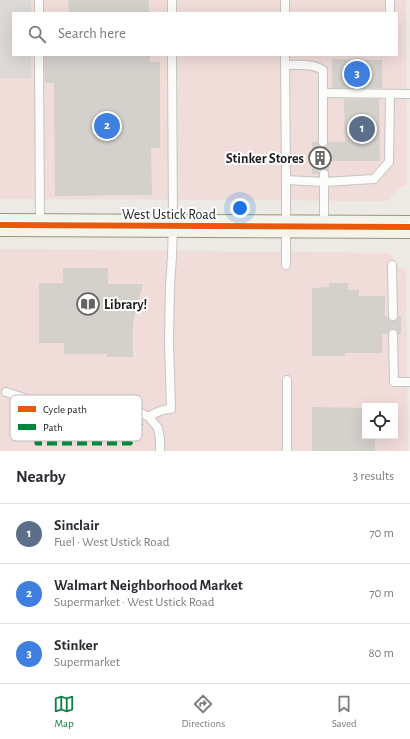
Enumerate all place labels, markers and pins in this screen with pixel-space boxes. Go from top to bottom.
pin: 3 [344,59,370,89]
pin: 2 [94,111,120,141]
pin: 1 [349,114,375,144]
building icon: Stinker Stores [307,145,333,171]
place label: Stinker Stores [226,152,304,166]
library icon: Library! [75,291,101,317]
place label: Library! [104,298,147,312]

